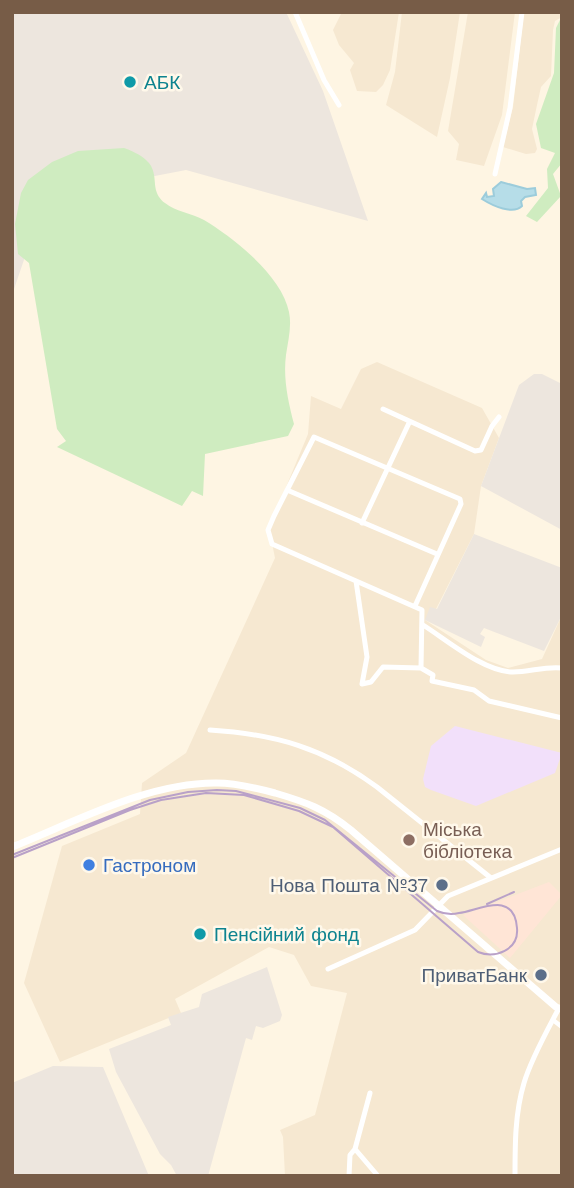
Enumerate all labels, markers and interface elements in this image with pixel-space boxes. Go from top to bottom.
place label: АБК [144,71,180,94]
marker: АБК [122,74,138,90]
place label: Міська бібліотека [423,818,512,863]
marker: Міська бібліотека [401,832,417,848]
place label: Гастроном [103,854,196,877]
marker: Гастроном [81,857,97,873]
place label: Нова Пошта №37 [270,874,428,897]
marker: Нова Пошта №37 [434,877,450,893]
place label: Пенсійний фонд [214,923,359,946]
marker: Пенсійний фонд [192,926,208,942]
place label: ПриватБанк [422,964,528,987]
marker: ПриватБанк [533,967,549,983]

